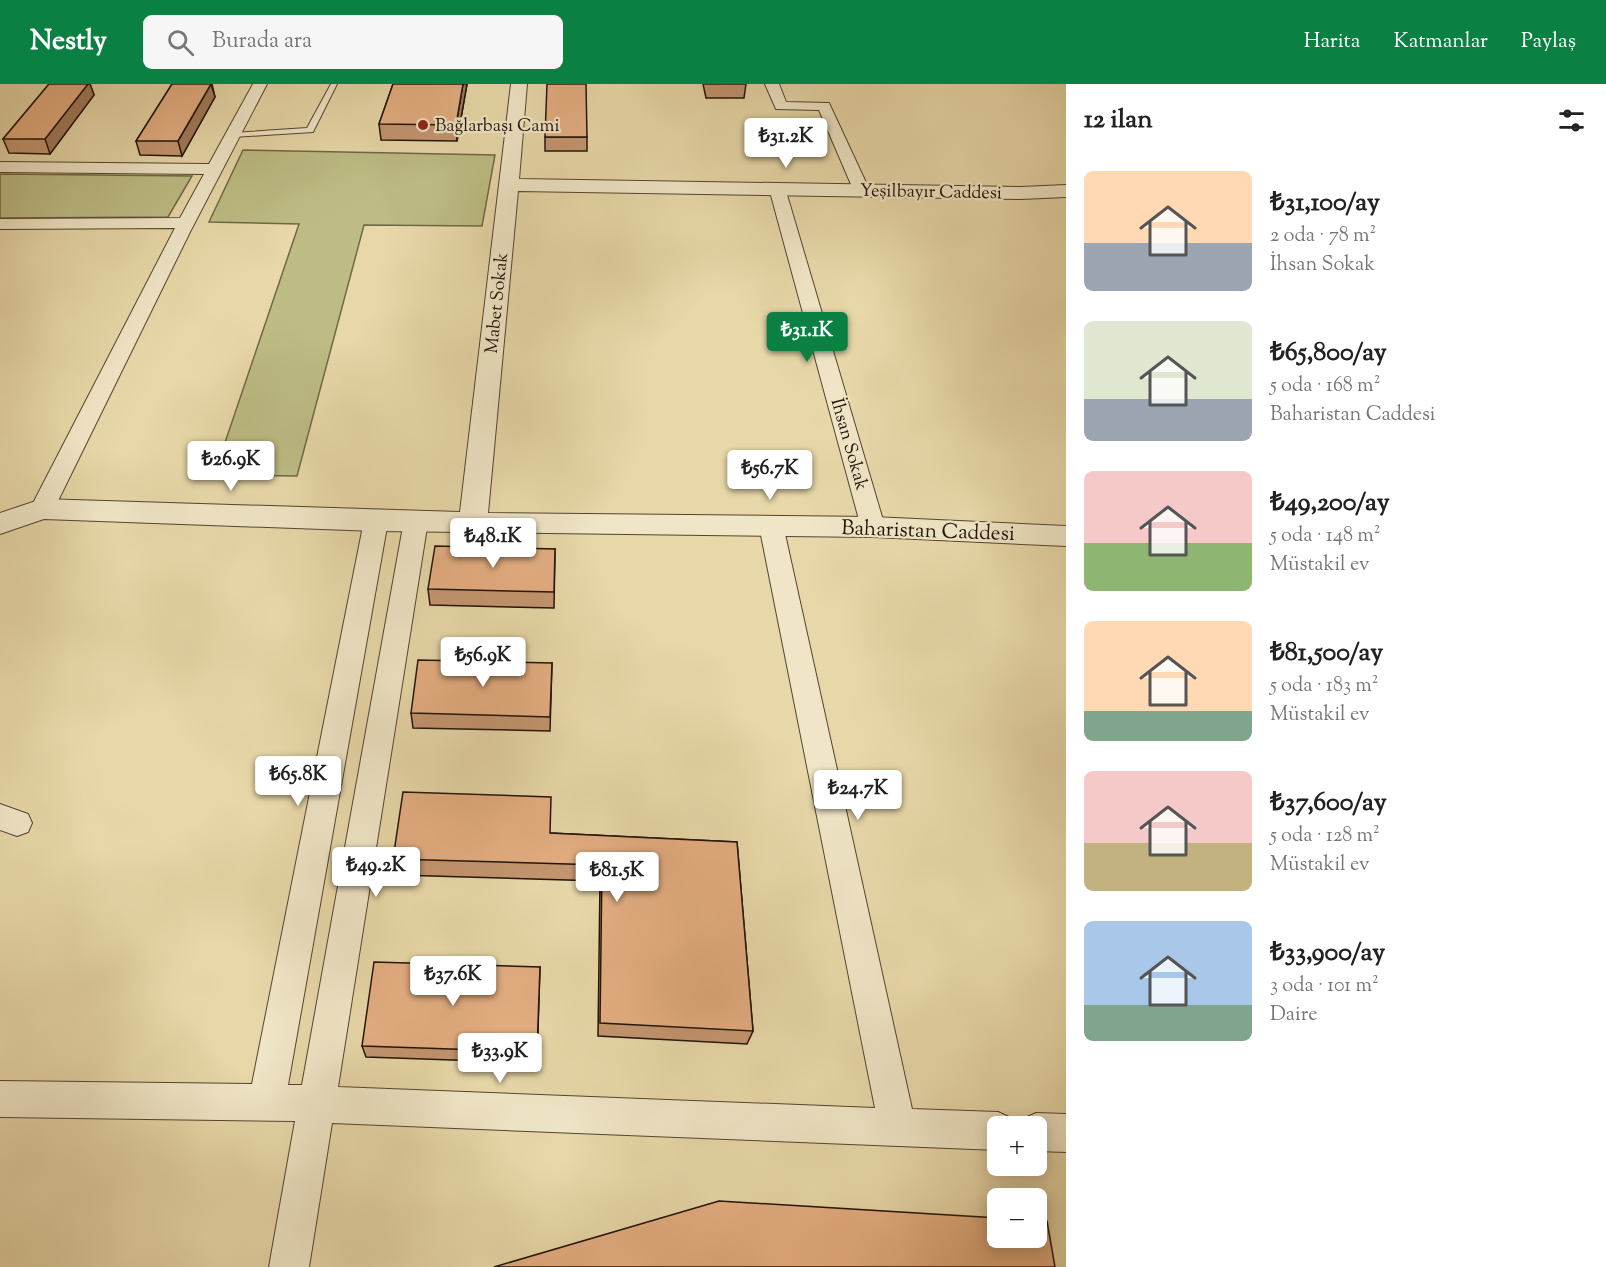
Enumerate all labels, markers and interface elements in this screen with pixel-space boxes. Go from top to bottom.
search box [143,15,563,69]
text: Nestly [30,22,107,62]
icon: search [164,26,197,59]
text: Burada ara [212,26,312,58]
text: Harita [1304,27,1360,57]
text: Katmanlar [1393,27,1488,57]
text: Paylaş [1521,27,1576,57]
text: 12 ilan [1084,102,1153,139]
icon: filters [1555,104,1588,137]
place label: Bağlarbaşı Cami [435,114,560,140]
marker: Bağlarbaşı Cami [416,118,430,132]
pin: ₺31.2K [737,118,835,169]
text: ₺31.2K [758,123,814,152]
street label: Yeşilbayır Caddesi [860,179,1002,207]
text: ₺31,100/ay [1270,185,1380,222]
icon: home [1132,195,1204,267]
text: 2 oda · 78 m² [1270,222,1376,251]
street label: Mabet Sokak [480,251,516,355]
text: İhsan Sokak [1270,251,1375,280]
pin: ₺31.1K [758,312,856,363]
text: ₺31.1K [781,317,833,346]
text: ₺65,800/ay [1270,335,1387,372]
icon: home [1132,345,1204,417]
text: 5 oda · 168 m² [1270,372,1380,401]
street label: İhsan Sokak [823,395,874,494]
text: Baharistan Caddesi [1270,401,1436,430]
pin: ₺26.9K [182,441,280,492]
text: ₺26.9K [201,446,261,475]
pin: ₺56.7K [721,450,819,501]
text: ₺56.7K [741,455,799,484]
text: ₺49,200/ay [1270,485,1390,522]
icon: home [1132,495,1204,567]
street label: Baharistan Caddesi [841,514,1015,550]
pin: ₺48.1K [444,518,542,569]
text: 5 oda · 148 m² [1270,522,1381,551]
text: ₺48.1K [464,523,522,552]
text: Müstakil ev [1270,551,1369,580]
text: ₺81,500/ay [1270,635,1383,672]
pin: ₺56.9K [434,637,532,688]
text: ₺56.9K [455,642,511,671]
icon: home [1132,645,1204,717]
text: 5 oda · 183 m² [1270,672,1379,701]
text: Müstakil ev [1270,701,1369,730]
pin: ₺65.8K [249,756,347,807]
text: ₺65.8K [269,761,327,790]
pin: ₺24.7K [809,770,907,821]
text: ₺24.7K [828,775,888,804]
text: ₺37,600/ay [1270,785,1387,822]
icon: home [1132,795,1204,867]
text: 5 oda · 128 m² [1270,822,1380,851]
pin: ₺49.2K [327,847,425,898]
text: Müstakil ev [1270,851,1369,880]
text: ₺49.2K [346,852,406,881]
pin: ₺81.5K [568,852,666,903]
text: ₺81.5K [590,857,644,886]
text: ₺33,900/ay [1270,935,1385,972]
icon: home [1132,945,1204,1017]
pin: ₺37.6K [404,956,502,1007]
text: ₺37.6K [424,961,482,990]
text: 3 oda · 101 m² [1270,972,1379,1001]
text: Daire [1270,1001,1317,1030]
pin: ₺33.9K [451,1033,549,1084]
text: ₺33.9K [472,1038,528,1067]
map controls [987,1116,1047,1248]
button: + [987,1116,1047,1176]
button: − [987,1188,1047,1248]

